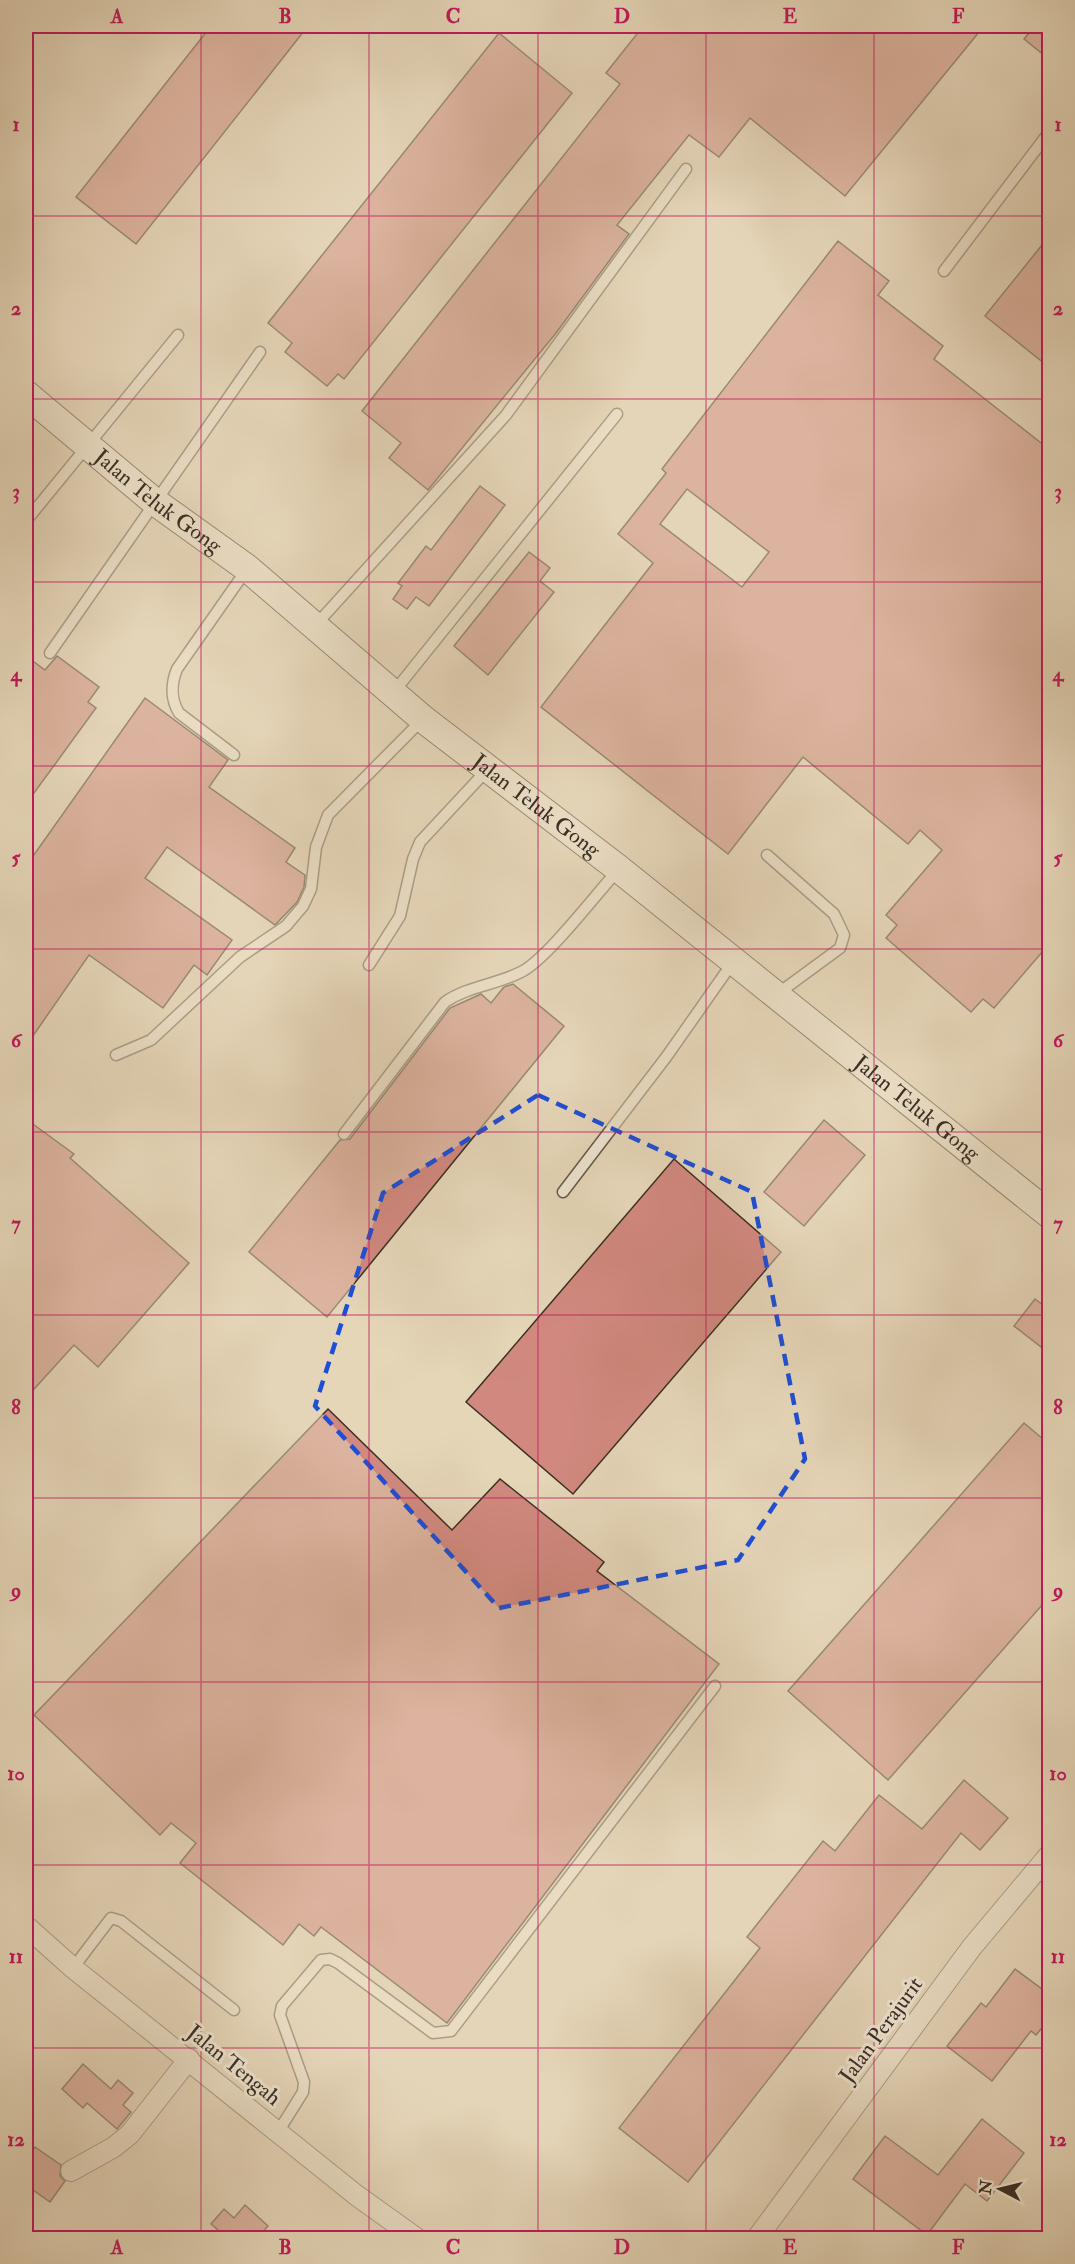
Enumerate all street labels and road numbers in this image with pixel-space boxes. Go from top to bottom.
street label: Jalan Teluk Gong [87,442,228,560]
street label: Jalan Teluk Gong [466,747,607,864]
street label: Jalan Teluk Gong [847,1048,987,1168]
street label: Jalan Perajurit [833,1971,929,2089]
street label: Jalan Tengah [180,2018,287,2112]

